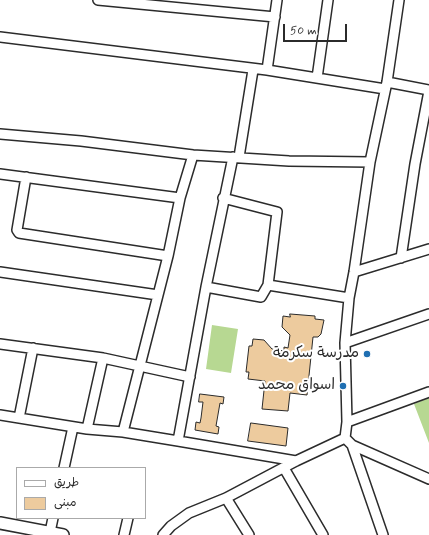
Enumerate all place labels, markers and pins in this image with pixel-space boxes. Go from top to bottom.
place label: مدرسة سكرمة [273,345,359,363]
marker: مدرسة سكرمة [362,349,372,359]
place label: اسواق محمد [258,377,335,395]
marker: اسواق محمد [338,381,348,391]

